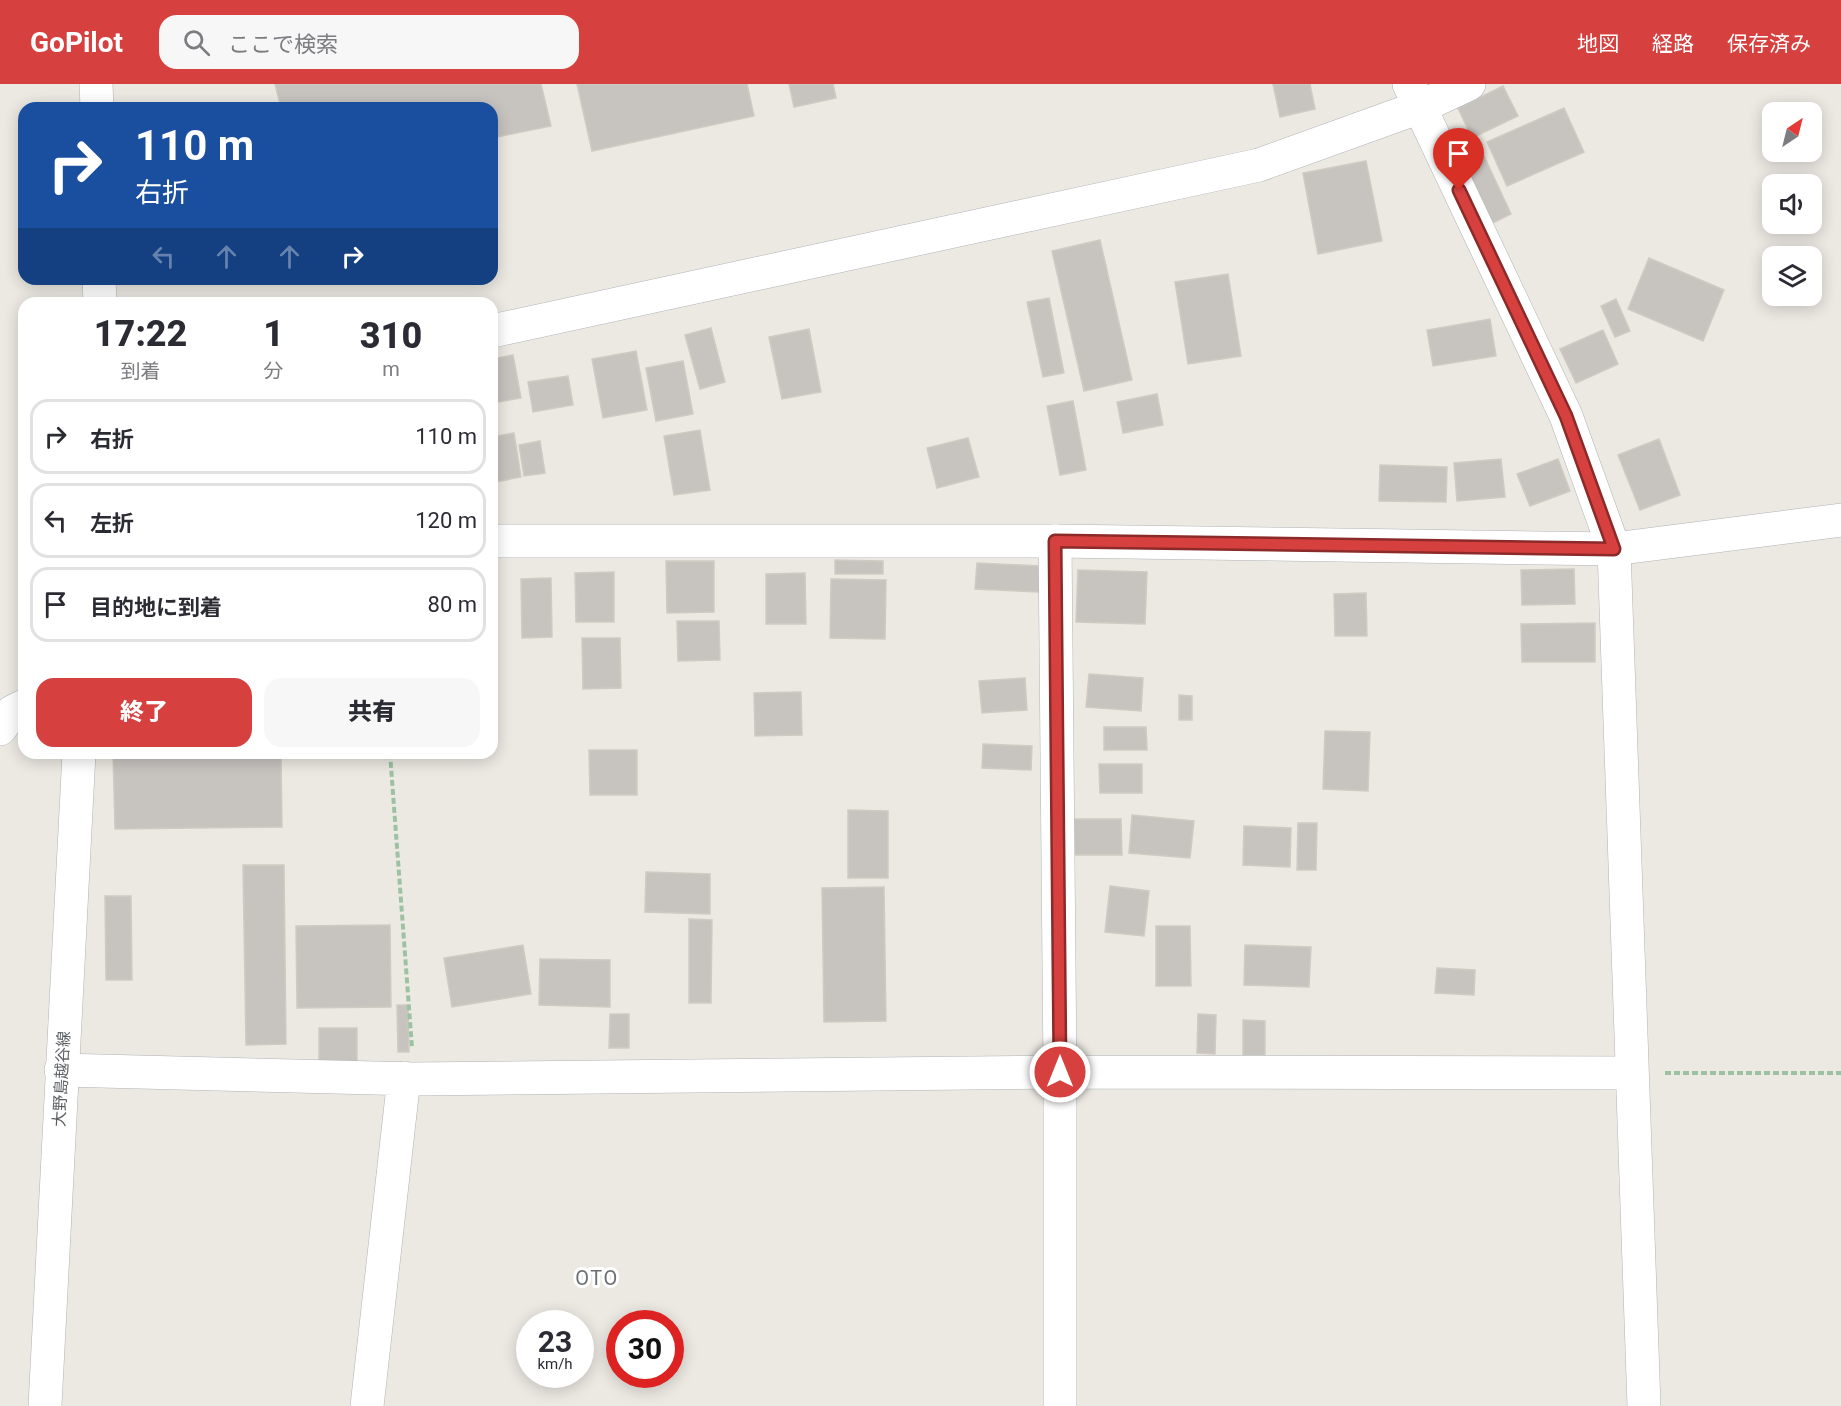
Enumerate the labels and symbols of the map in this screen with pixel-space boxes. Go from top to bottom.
north arrow [1762,102,1822,162]
pin [1433,128,1484,190]
street label: 大野島越谷線 [49,1031,73,1127]
position arrow [1028,1040,1092,1104]
district label: OTO [575,1266,619,1290]
speed limit sign: 30 [606,1310,684,1388]

